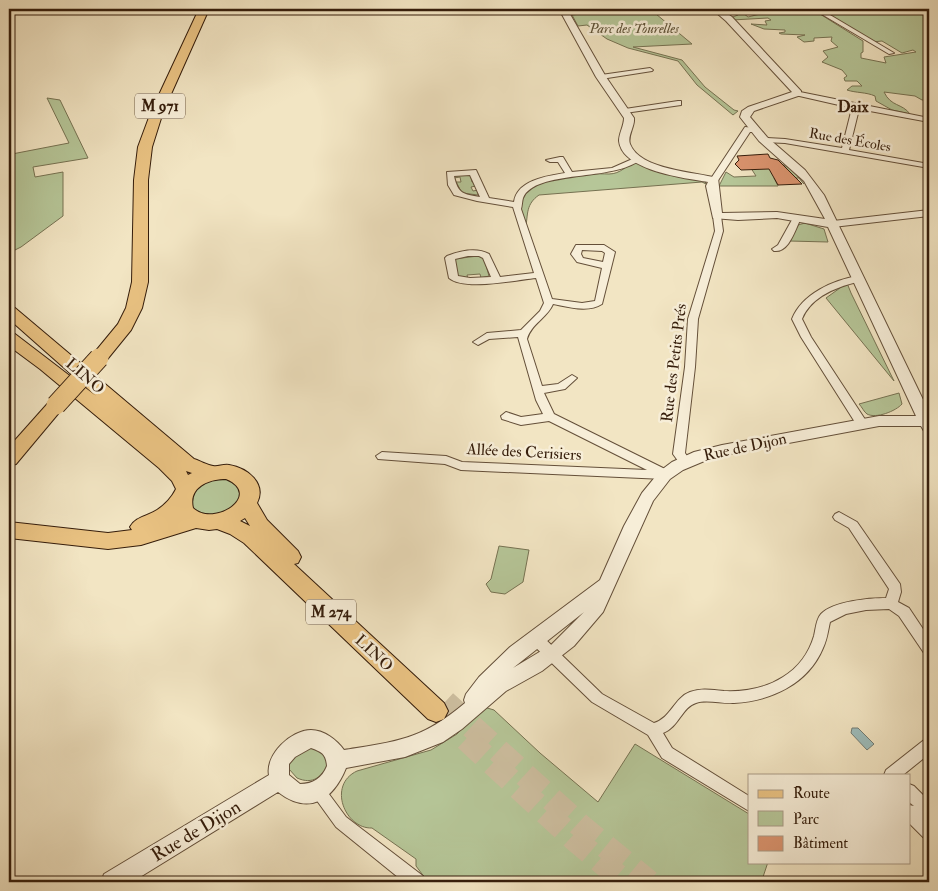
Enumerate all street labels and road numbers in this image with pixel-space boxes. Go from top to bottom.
road number: M 971 [135,94,185,118]
street label: Rue des Écoles [808,124,893,156]
street label: Rue des Petits Prés [657,303,691,423]
street label: LINO [61,354,109,398]
street label: Rue de Dijon [702,428,788,466]
street label: Allée des Cerisiers [465,439,582,465]
road number: M 274 [306,600,356,624]
street label: LINO [351,630,397,676]
street label: Rue de Dijon [147,795,245,867]

